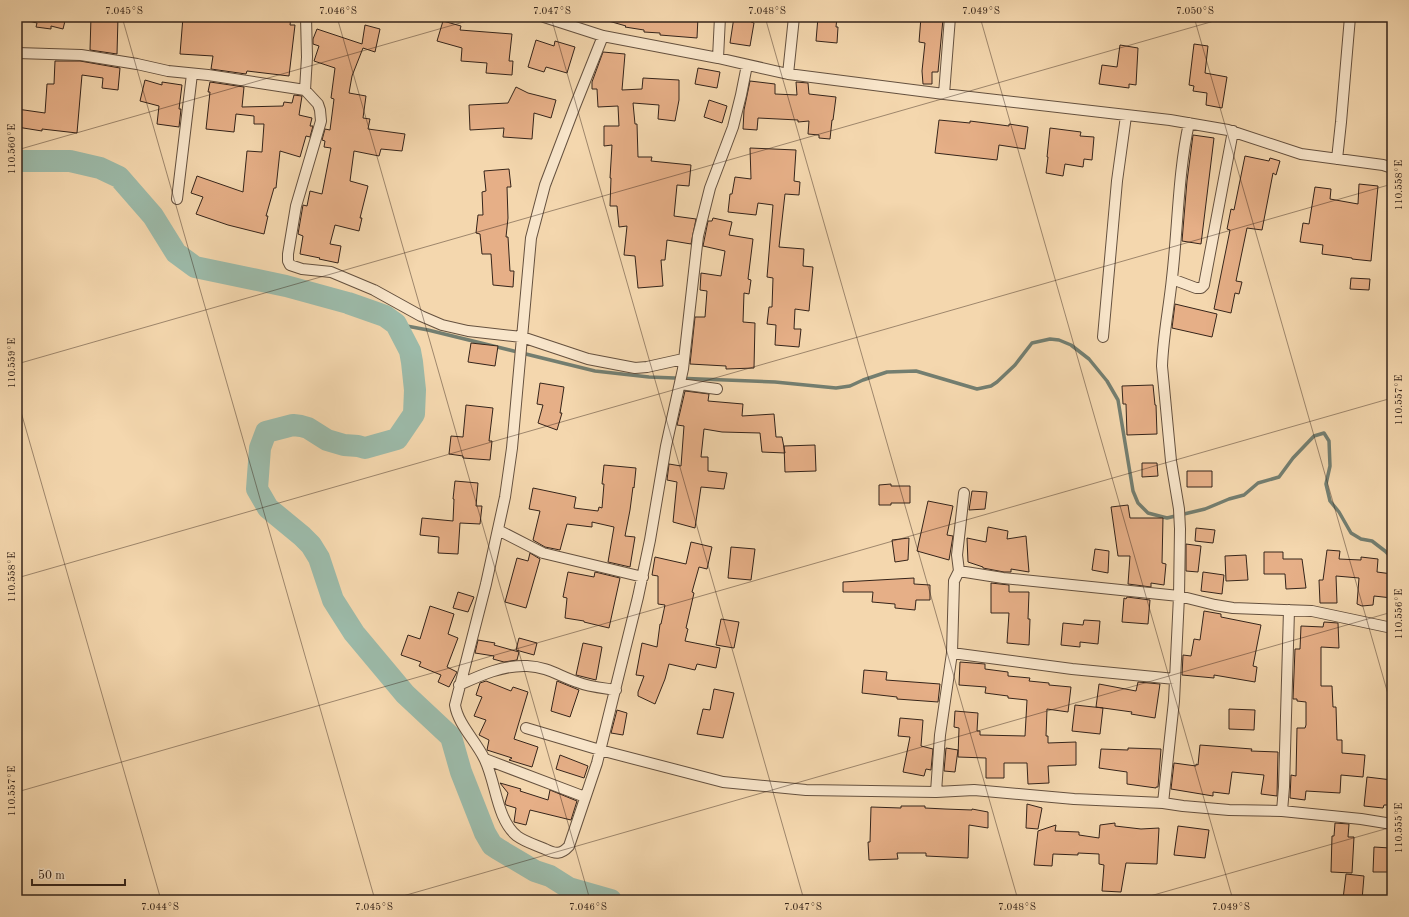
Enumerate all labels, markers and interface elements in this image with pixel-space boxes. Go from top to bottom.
text: 7.045°S [105,6,143,16]
text: 7.046°S [319,6,357,16]
text: 7.047°S [533,6,571,16]
text: 7.048°S [748,6,786,16]
text: 7.049°S [962,6,1000,16]
text: 7.050°S [1176,6,1214,16]
text: 110.560°E [7,124,17,174]
text: 110.558°E [1394,160,1404,210]
text: 110.559°E [7,338,17,388]
text: 110.557°E [1394,375,1404,425]
text: 110.558°E [7,552,17,602]
text: 110.556°E [1394,589,1404,639]
text: 110.557°E [7,766,17,816]
text: 110.555°E [1394,803,1404,853]
scale bar [32,861,125,887]
text: 50 m [38,869,65,882]
text: 7.044°S [141,902,179,912]
text: 7.045°S [355,902,393,912]
text: 7.046°S [569,902,607,912]
text: 7.047°S [784,902,822,912]
text: 7.048°S [998,902,1036,912]
text: 7.049°S [1212,902,1250,912]

